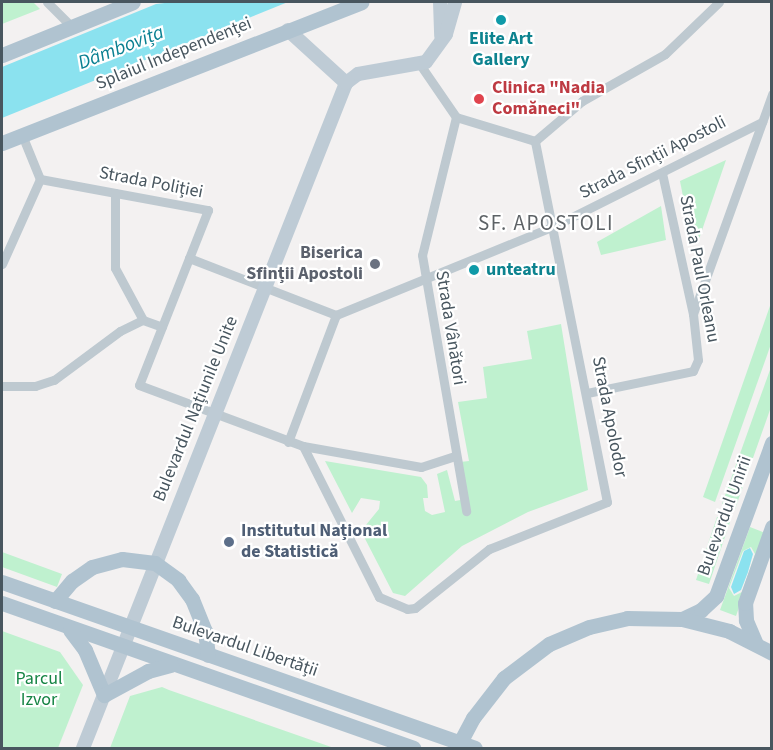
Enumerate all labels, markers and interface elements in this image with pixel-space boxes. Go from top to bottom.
street label: Splaiul Independenței [93,13,255,95]
marker: Elite Art Gallery [494,13,508,27]
water label: Dâmbovița [75,21,167,75]
place label: Elite Art Gallery [469,29,533,72]
place label: Clinica "Nadia Comăneci" [492,78,605,121]
marker: Clinica "Nadia Comăneci" [470,90,488,108]
street label: Strada Sfinții Apostoli [576,112,730,204]
street label: Strada Poliției [97,162,205,204]
street label: Strada Paul Orleanu [674,194,724,344]
district label: SF. APOSTOLI [478,210,614,236]
place label: Biserica Sfinții Apostoli [246,243,363,286]
marker: Biserica Sfinții Apostoli [368,257,382,271]
place label: unteatru [486,259,556,281]
marker: unteatru [467,263,481,277]
street label: Strada Vânători [430,269,470,387]
street label: Bulevardul Națiunile Unite [149,313,243,505]
street label: Strada Apolodor [587,355,631,479]
street label: Bulevardul Unirii [693,453,757,579]
place label: Institutul Național de Statistică [241,521,387,564]
marker: Institutul Național de Statistică [222,535,236,549]
street label: Bulevardul Libertății [169,612,321,682]
park label: Parcul Izvor [15,669,63,712]

